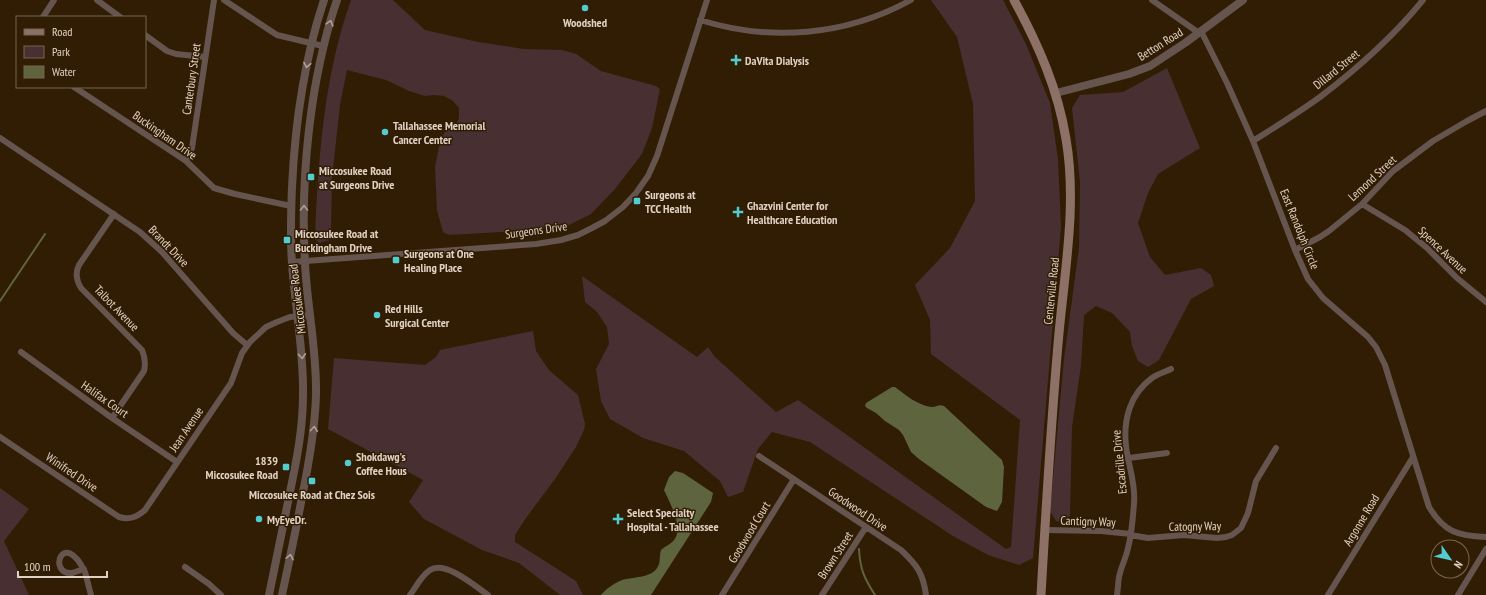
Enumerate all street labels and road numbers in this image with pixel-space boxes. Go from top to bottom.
street label: Betton Road [1135,24,1185,64]
street label: Canterbury Street [179,42,204,116]
street label: Dillard Street [1310,45,1363,92]
street label: Buckingham Drive [130,107,200,163]
street label: Lemond Street [1345,151,1400,204]
street label: East Randolph Circle [1277,187,1323,271]
street label: Surgeons Drive [504,218,568,242]
street label: Brandt Drive [146,222,192,270]
street label: Spence Avenue [1415,223,1471,277]
street label: Centerville Road [1040,257,1062,325]
street label: Miccosukee Road [285,263,309,335]
street label: Talbot Avenue [91,282,143,334]
street label: Halifax Court [79,377,132,421]
street label: Jean Avenue [165,404,206,455]
street label: Escadrille Drive [1108,429,1130,495]
street label: Winifred Drive [43,449,101,495]
street label: Goodwood Drive [825,484,891,534]
street label: Argonne Road [1340,491,1382,549]
street label: Goodwood Court [725,498,774,565]
street label: Cantigny Way [1060,513,1116,529]
street label: Catogny Way [1169,518,1222,534]
street label: Brown Street [814,528,856,582]

